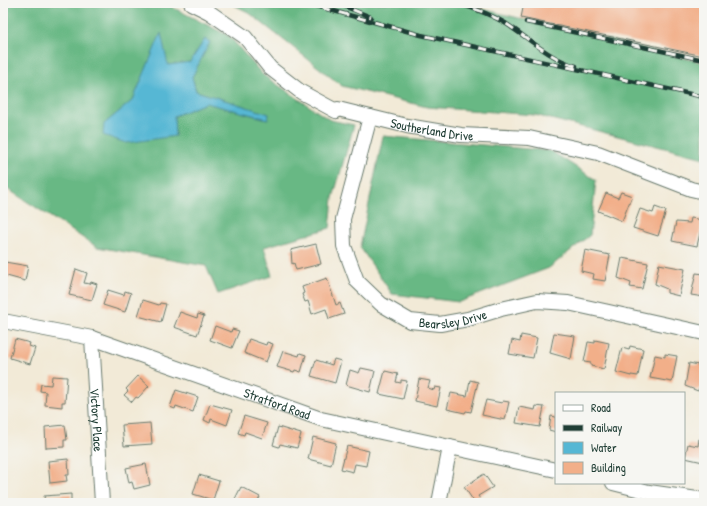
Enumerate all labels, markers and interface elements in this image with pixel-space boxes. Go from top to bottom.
street label: Southerland Drive [389,113,474,145]
street label: Bearsley Drive [418,305,489,333]
street label: Stratford Road [241,383,313,424]
street label: Victory Place [86,388,108,452]
legend [555,392,685,484]
text: Road [591,399,611,416]
text: Railway [591,419,622,436]
text: Water [591,439,617,456]
text: Building [591,459,626,476]

